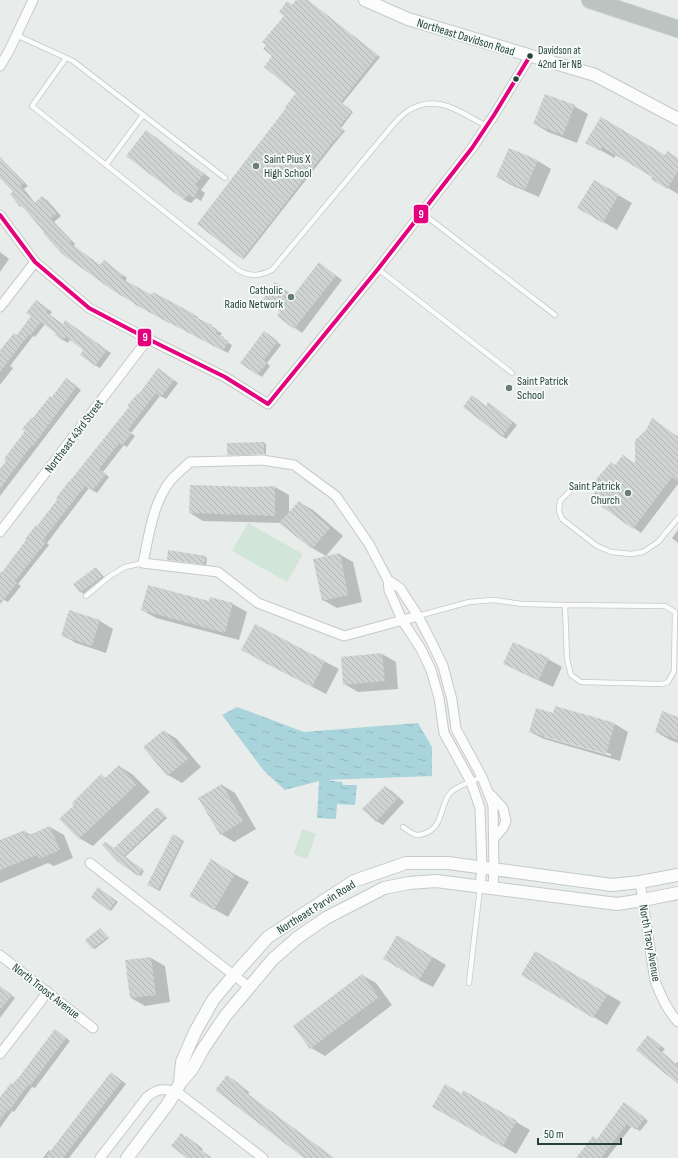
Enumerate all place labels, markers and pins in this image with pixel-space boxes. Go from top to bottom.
place label: Davidson at 42nd Ter NB [538,44,582,71]
marker: Davidson at 42nd Ter NB [525,51,535,61]
unlabelled marker [511,74,521,84]
place label: Saint Pius X High School [264,152,311,181]
marker: Saint Pius X High School [251,161,261,171]
place label: Catholic Radio Network [225,283,283,312]
marker: Catholic Radio Network [286,292,296,302]
place label: Saint Patrick School [517,374,568,403]
marker: Saint Patrick School [504,383,514,393]
place label: Saint Patrick Church [569,479,620,508]
marker: Saint Patrick Church [623,488,633,498]

